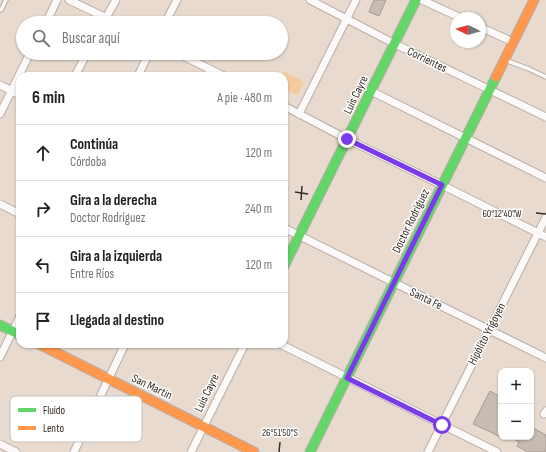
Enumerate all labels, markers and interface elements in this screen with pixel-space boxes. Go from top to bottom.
north arrow [450,12,486,48]
search box [16,16,288,60]
icon: search [30,27,52,49]
text: Buscar aquí [62,29,120,48]
street label: Corrientes [405,44,449,76]
street label: Luis Cayre [340,73,372,117]
text: 6 min [32,88,65,108]
text: A pie · 480 m [217,90,272,106]
route end [338,130,356,148]
text: Continúa [70,135,118,154]
icon: ahead [32,142,54,164]
text: 120 m [246,145,272,161]
text: Córdoba [70,154,106,170]
street label: Doctor Rodríguez [389,186,433,256]
text: Gira a la derecha [70,191,157,210]
icon: right [32,198,54,220]
text: 240 m [245,201,272,217]
text: 60°12'40"W [482,208,522,220]
text: Doctor Rodríguez [70,210,145,226]
text: Gira a la izquierda [70,247,162,266]
icon: left [32,254,54,276]
text: 120 m [246,257,272,273]
text: Entre Ríos [70,266,114,282]
street label: Santa Fe [407,285,445,313]
street label: Hipólito Yrigoyen [465,300,509,368]
icon: arrive [32,310,54,332]
text: Llegada al destino [70,311,164,330]
map controls [498,368,534,440]
button: + [498,368,534,404]
street label: San Martín [129,371,175,403]
street label: Luis Cayre [191,371,223,415]
legend [10,396,142,442]
text: Fluido [43,404,65,417]
button: − [498,404,534,440]
route start [433,416,451,434]
text: Lento [43,422,64,435]
text: 26°51'50"S [262,427,298,439]

